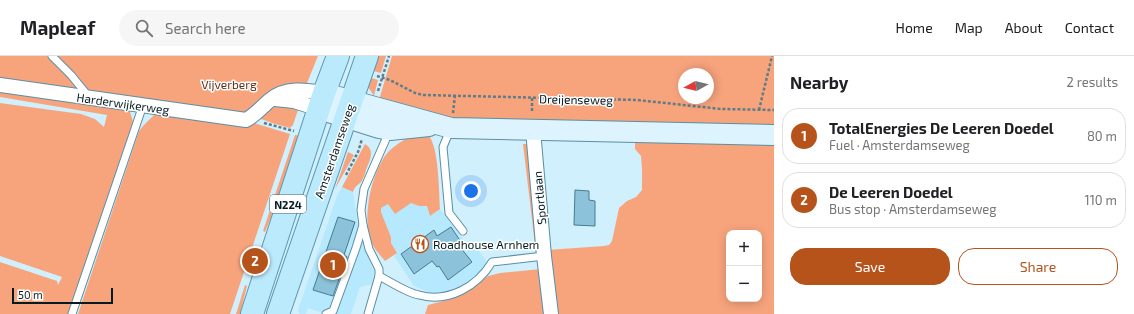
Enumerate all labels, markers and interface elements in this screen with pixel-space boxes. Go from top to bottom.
search box [119,10,399,46]
text: Mapleaf [20,16,95,39]
icon: search [133,17,155,39]
text: Search here [165,19,246,37]
text: Home [896,19,933,36]
text: Map [955,19,983,36]
text: About [1005,19,1043,36]
text: Contact [1065,19,1114,36]
north arrow [678,68,714,104]
text: Nearby [790,72,848,92]
text: 2 results [1066,74,1118,90]
park label: Vijverberg [201,77,257,92]
street label: Harderwijkerweg [76,90,171,117]
street label: Dreijenseweg [539,91,613,108]
street label: Amsterdamseweg [311,101,357,200]
text: TotalEnergies De Leeren Doedel [829,119,1054,137]
text: 1 [801,128,807,144]
text: 80 m [1087,128,1117,144]
text: Fuel · Amsterdamseweg [829,137,970,153]
street label: Sportlaan [530,171,548,225]
your location [461,181,481,201]
text: De Leeren Doedel [829,183,953,201]
text: 2 [800,192,808,208]
text: 110 m [1085,192,1117,208]
road number: N224 [270,195,306,213]
text: Bus stop · Amsterdamseweg [829,201,997,217]
map controls [726,230,762,302]
button: + [726,230,762,266]
restaurant icon: Roadhouse Arnhem [410,234,430,254]
place label: Roadhouse Arnhem [433,237,539,251]
pin: 2 [242,246,268,276]
button: Save [790,248,950,285]
button: Share [958,248,1118,285]
pin: 1 [320,250,346,280]
button: − [726,266,762,302]
scale bar [12,286,113,305]
text: 50 m [18,288,43,301]

